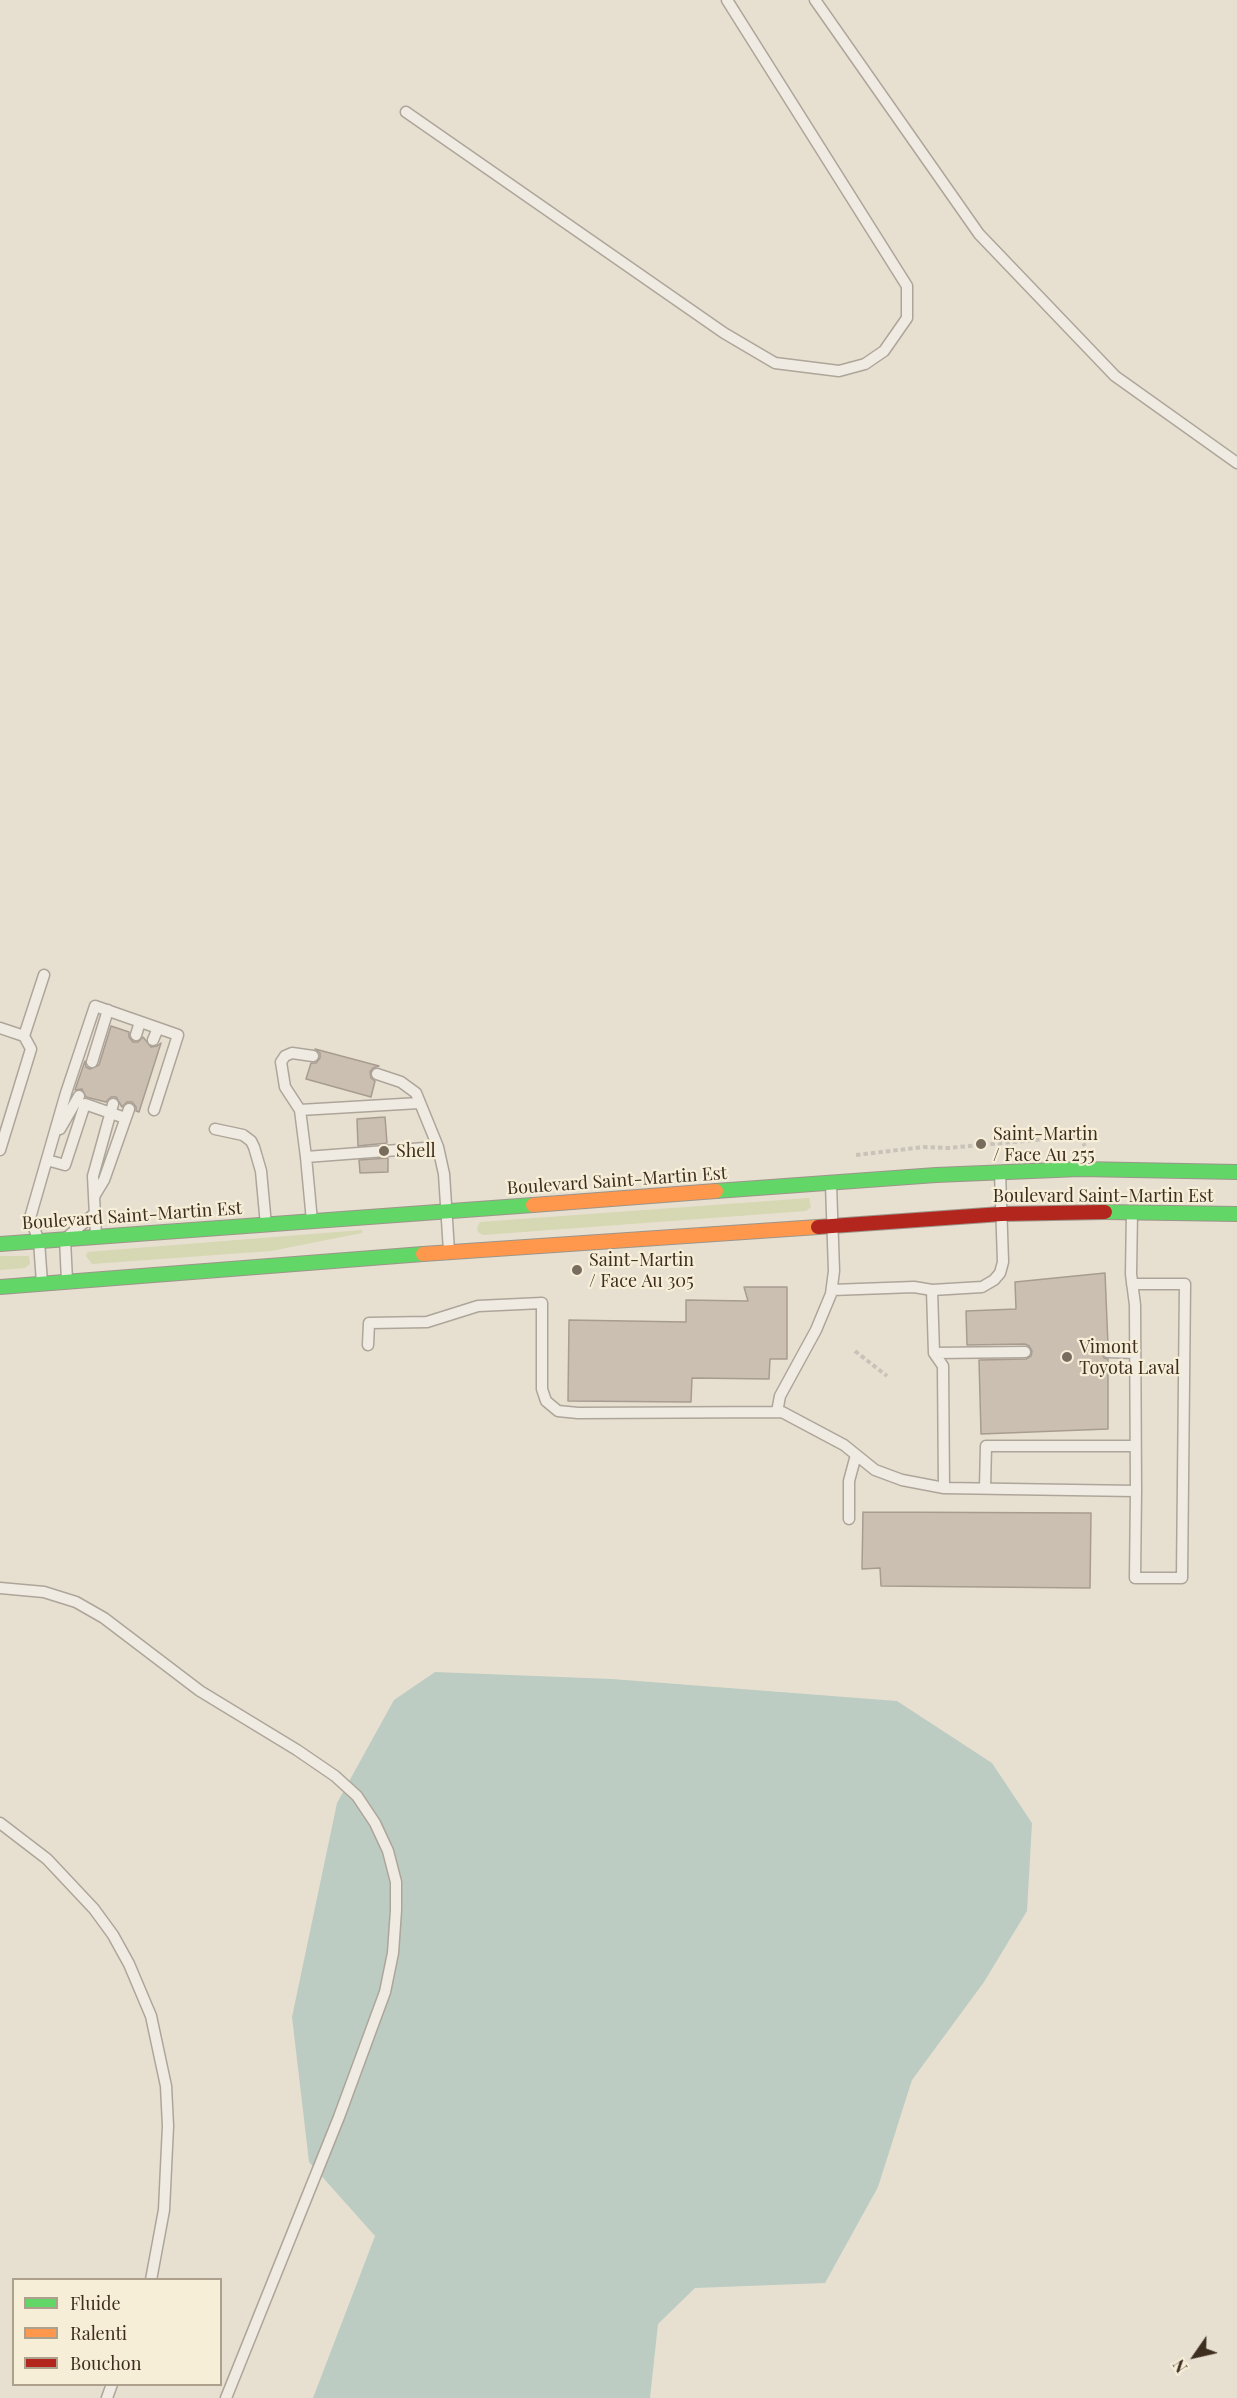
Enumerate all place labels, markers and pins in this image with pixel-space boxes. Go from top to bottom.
place label: Saint-Martin / Face Au 255 [993,1123,1098,1166]
marker: Saint-Martin / Face Au 255 [974,1137,988,1151]
place label: Shell [396,1140,436,1162]
marker: Shell [377,1144,391,1158]
place label: Saint-Martin / Face Au 305 [589,1249,694,1292]
marker: Saint-Martin / Face Au 305 [570,1263,584,1277]
place label: Vimont Toyota Laval [1079,1336,1180,1378]
marker: Vimont Toyota Laval [1060,1350,1074,1364]

